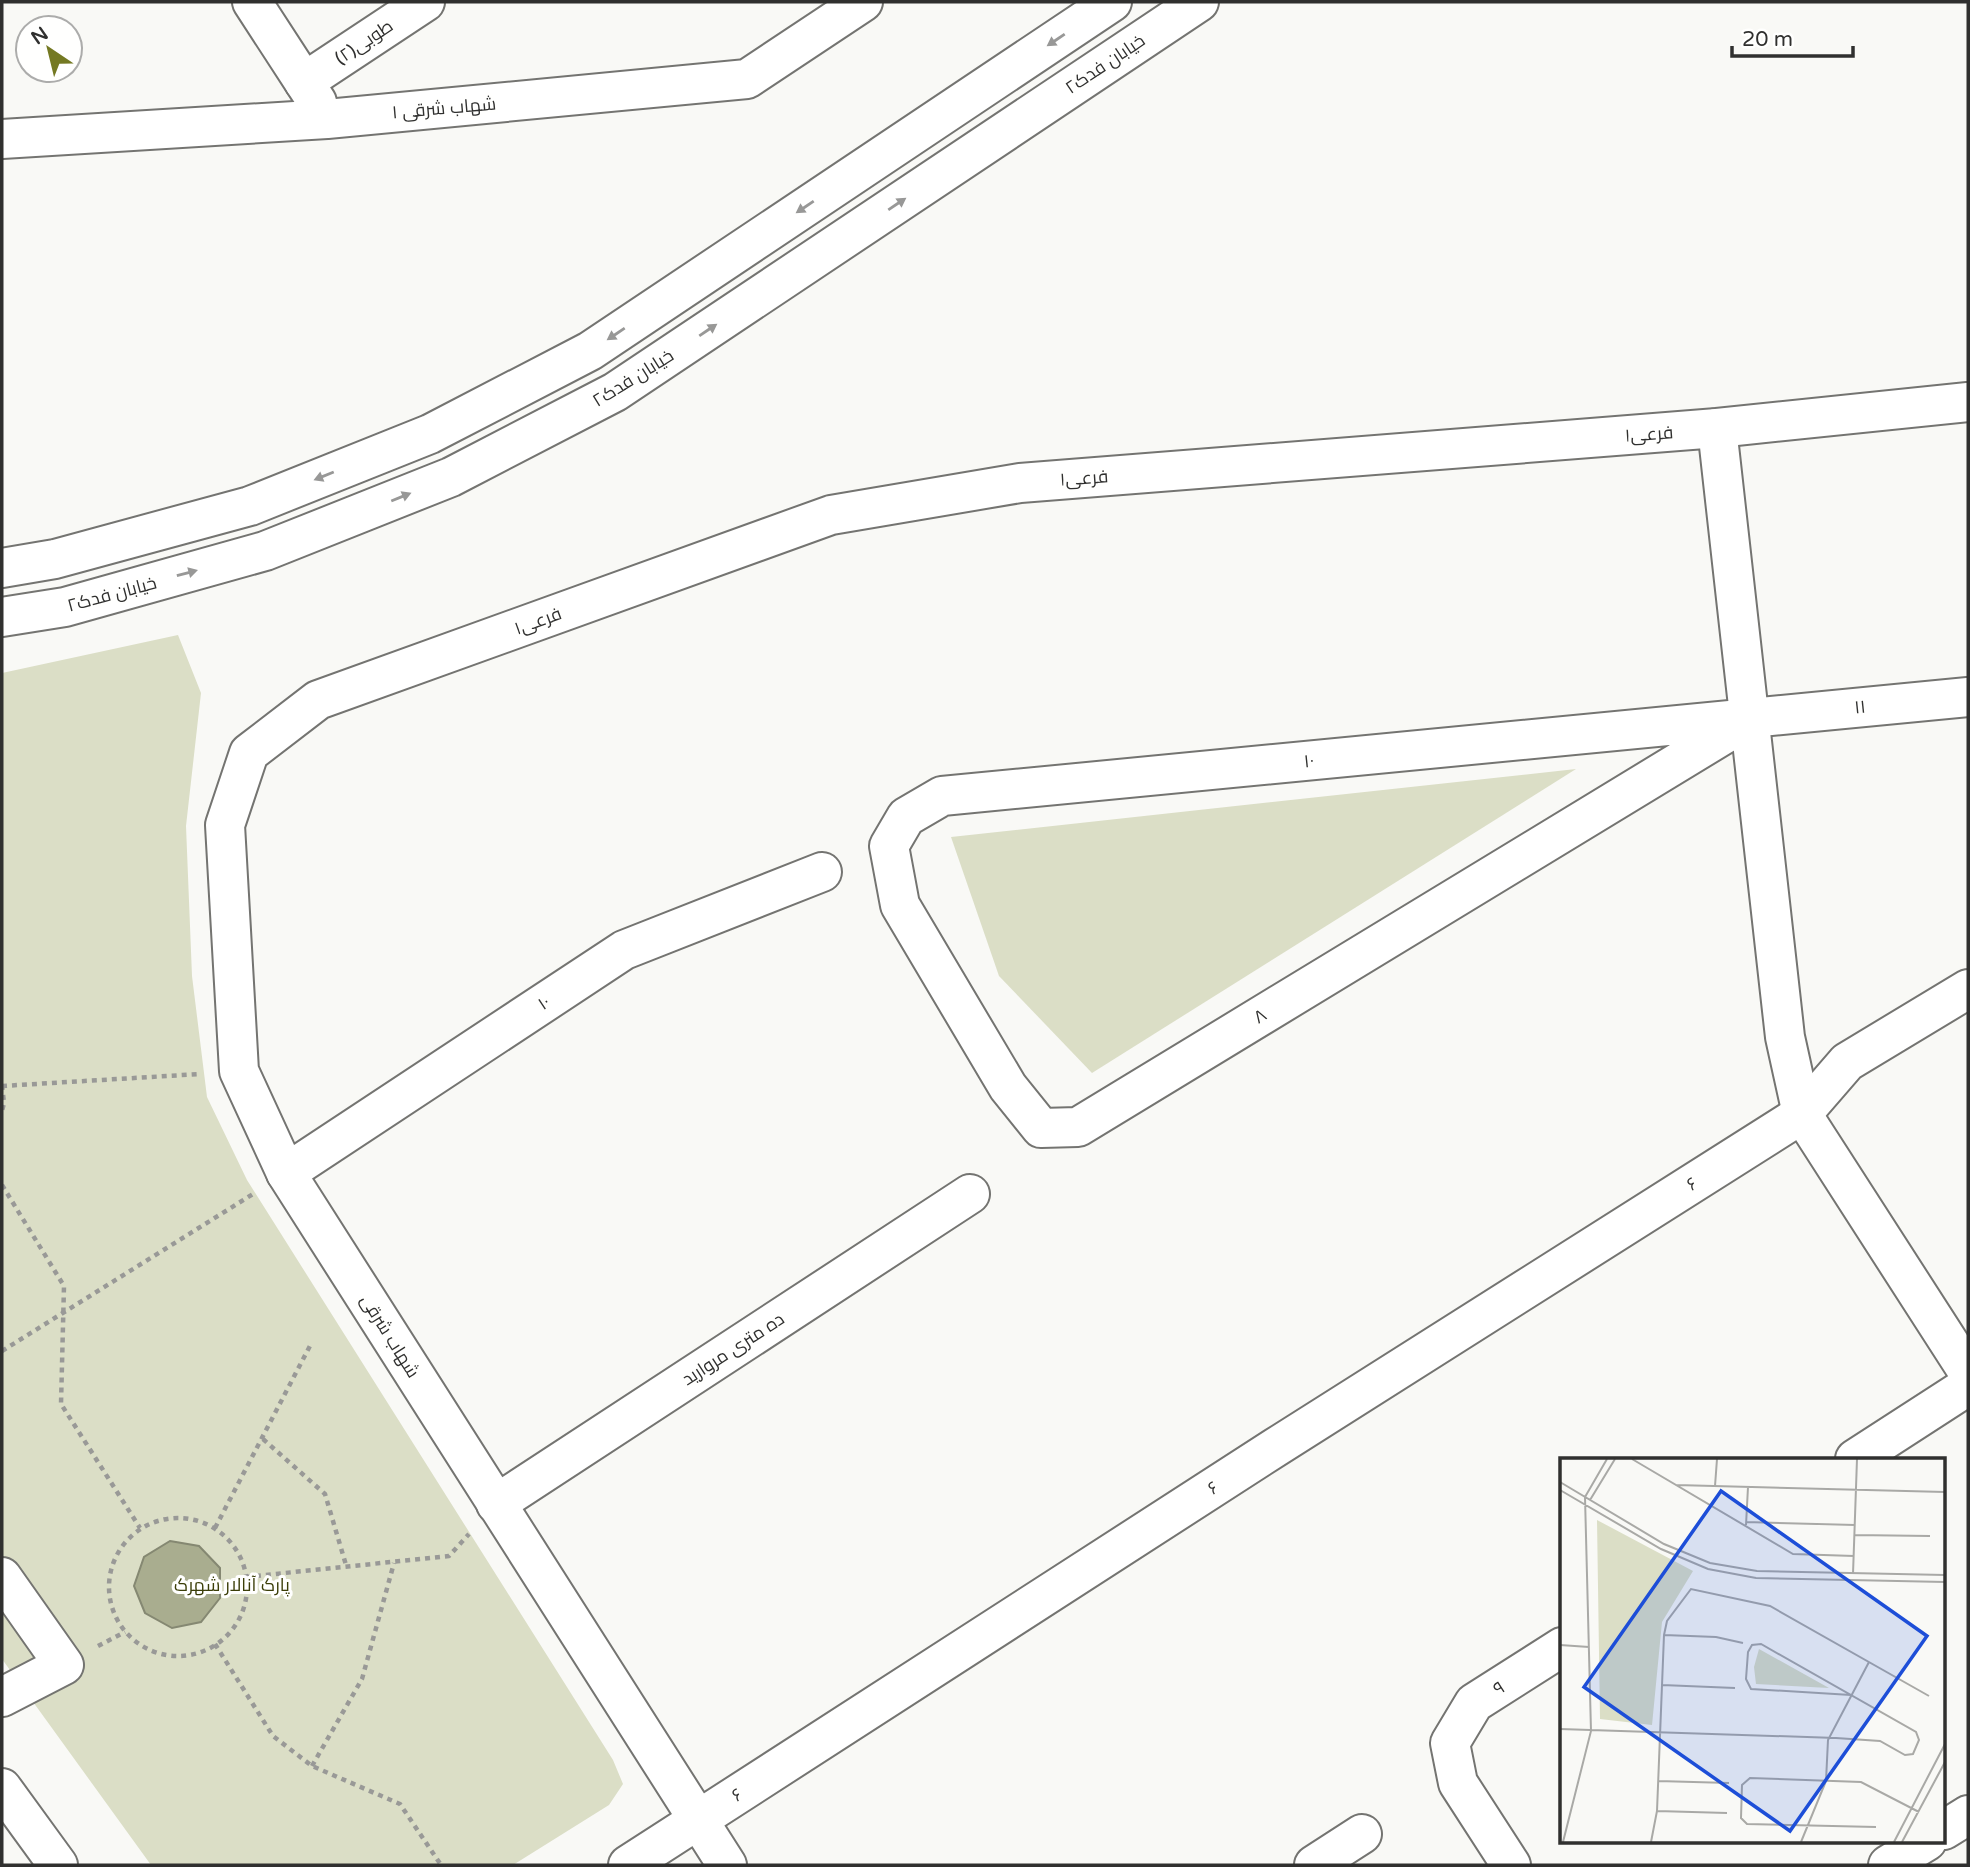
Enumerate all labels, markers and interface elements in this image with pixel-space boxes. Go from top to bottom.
north arrow [14,14,84,84]
scale bar [1732,14,1853,58]
street label: طوبی(۲) [331,15,397,69]
text: N [27,23,52,49]
text: 20 m [1742,27,1793,52]
street label: خیابان فدک۲ [1061,29,1149,99]
one-way arrow [1046,33,1065,46]
street label: شهاب شرقی ۱ [391,92,497,124]
one-way arrow [888,197,906,211]
one-way arrow [796,200,815,213]
one-way arrow [699,323,717,337]
one-way arrow [606,327,626,340]
street label: خیابان فدک۲ [588,344,678,412]
street label: فرعی۱ [1624,421,1674,447]
street label: فرعی۱ [1059,465,1109,491]
one-way arrow [314,471,335,482]
one-way arrow [391,492,412,503]
one-way arrow [176,567,198,578]
street label: خیابان فدک۲ [65,572,159,616]
street label: فرعی۱ [511,602,565,640]
street label: ۱۱ [1853,695,1867,719]
street label: ۱۰ [1303,750,1315,772]
street label: ۱۰ [534,991,554,1015]
street label: ۸ [1250,1004,1270,1028]
street label: ۶ [1683,1172,1701,1196]
street label: شهاب شرقی [356,1290,424,1382]
street label: ده متری مروارید [678,1308,788,1390]
inset map [1560,1458,1946,1842]
street label: ۶ [1203,1476,1223,1500]
park label: پارک آنالار شهرک [174,1574,290,1597]
street label: ۹ [1489,1676,1509,1700]
street label: ۶ [727,1783,747,1807]

